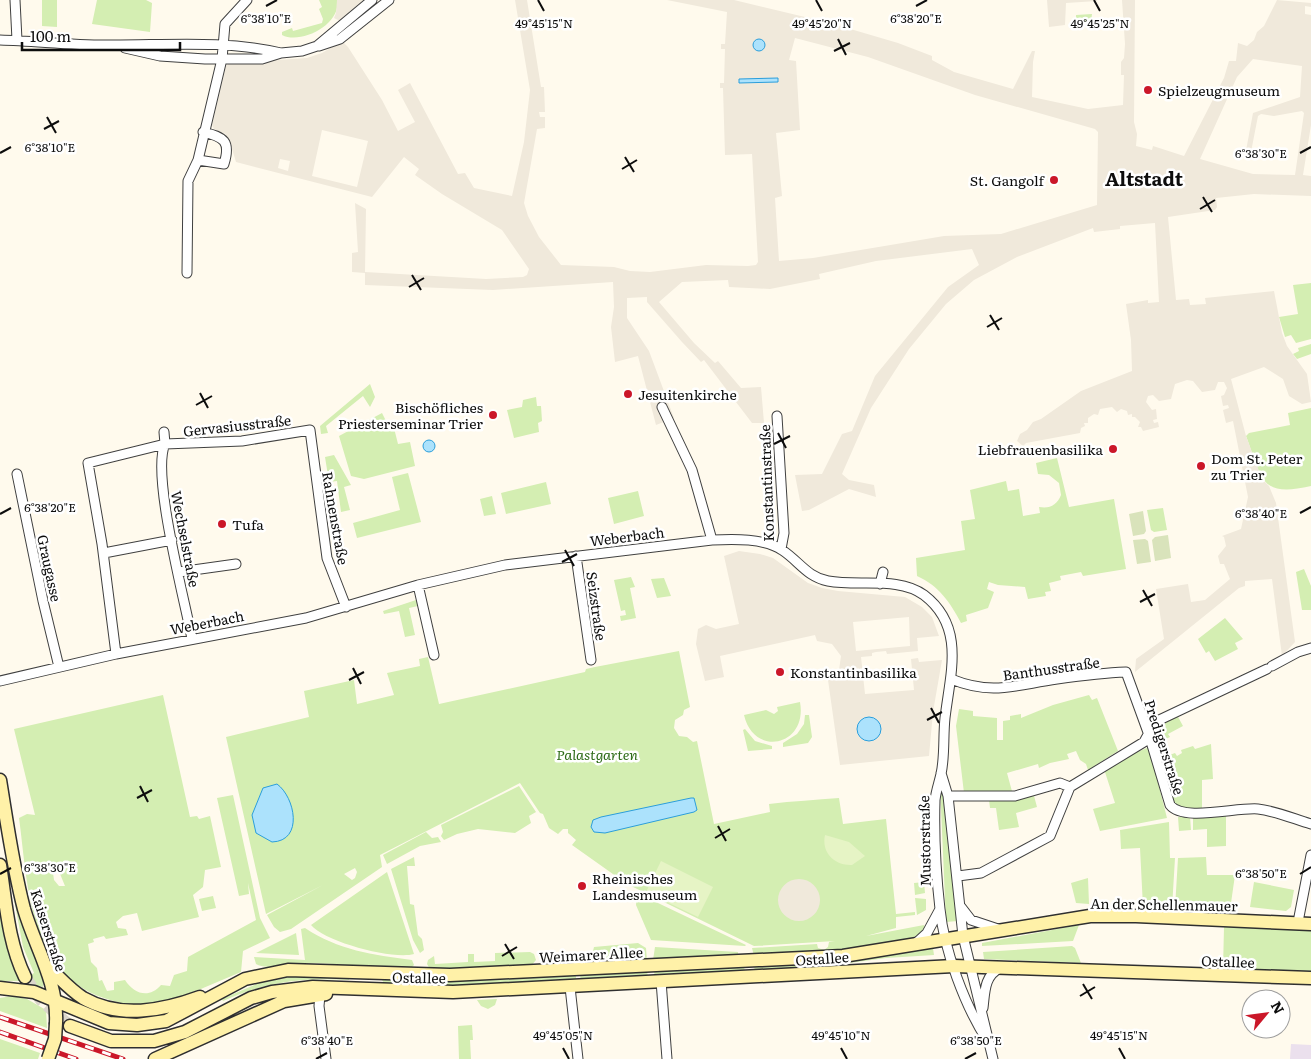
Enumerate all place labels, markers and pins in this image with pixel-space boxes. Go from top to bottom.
place label: Spielzeugmuseum [1158,80,1281,100]
marker: Spielzeugmuseum [1142,84,1154,96]
place label: St. Gangolf [970,170,1046,190]
marker: St. Gangolf [1048,174,1060,186]
place label: Jesuitenkirche [638,384,737,404]
marker: Jesuitenkirche [622,388,634,400]
place label: Bischöfliches Priesterseminar Trier [338,397,483,433]
marker: Bischöfliches Priesterseminar Trier [487,409,499,421]
place label: Liebfrauenbasilika [978,439,1103,459]
marker: Liebfrauenbasilika [1107,443,1119,455]
place label: Dom St. Peter zu Trier [1211,448,1303,484]
marker: Dom St. Peter zu Trier [1195,460,1207,472]
place label: Tufa [232,514,264,534]
marker: Tufa [216,518,228,530]
place label: Konstantinbasilika [790,662,917,682]
marker: Konstantinbasilika [774,666,786,678]
place label: Rheinisches Landesmuseum [592,868,698,904]
marker: Rheinisches Landesmuseum [576,880,588,892]

